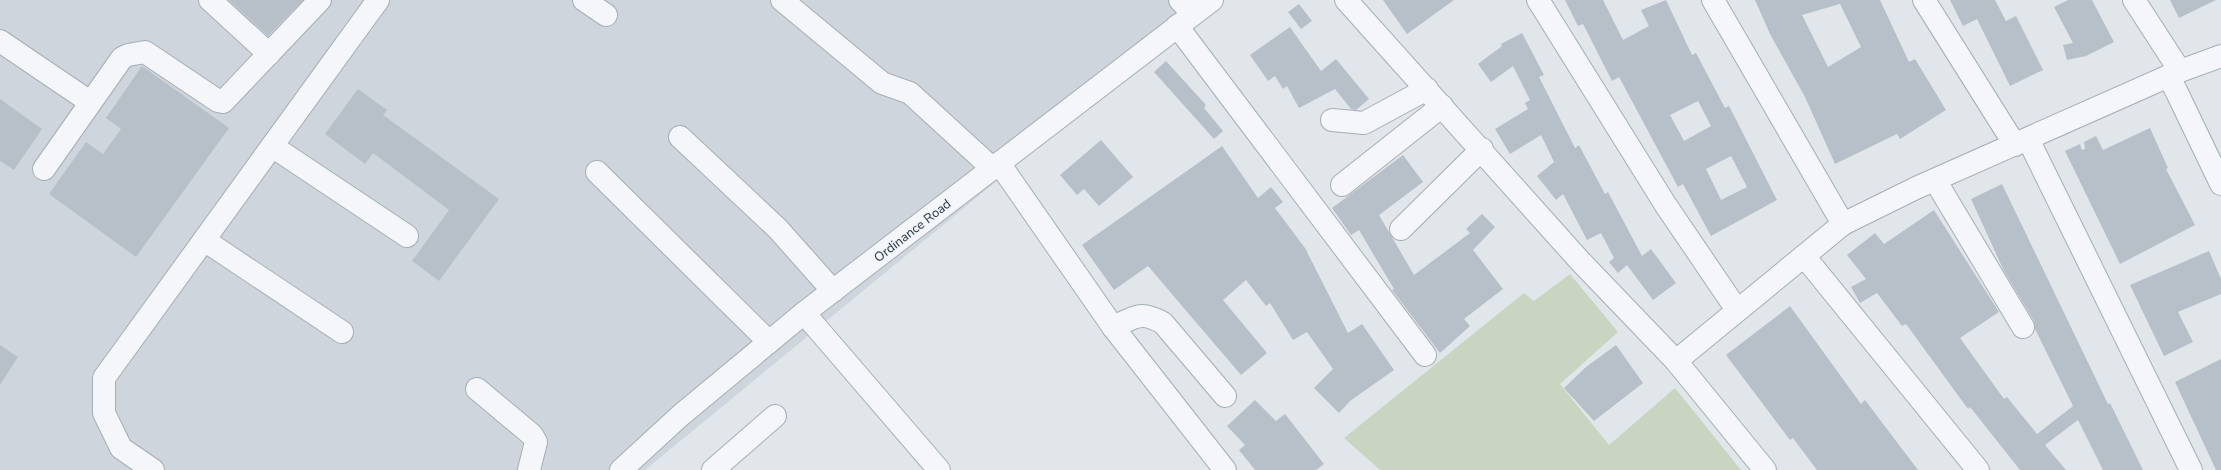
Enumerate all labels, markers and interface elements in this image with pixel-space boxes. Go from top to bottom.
street label: Ordinance Road [870,195,955,267]

